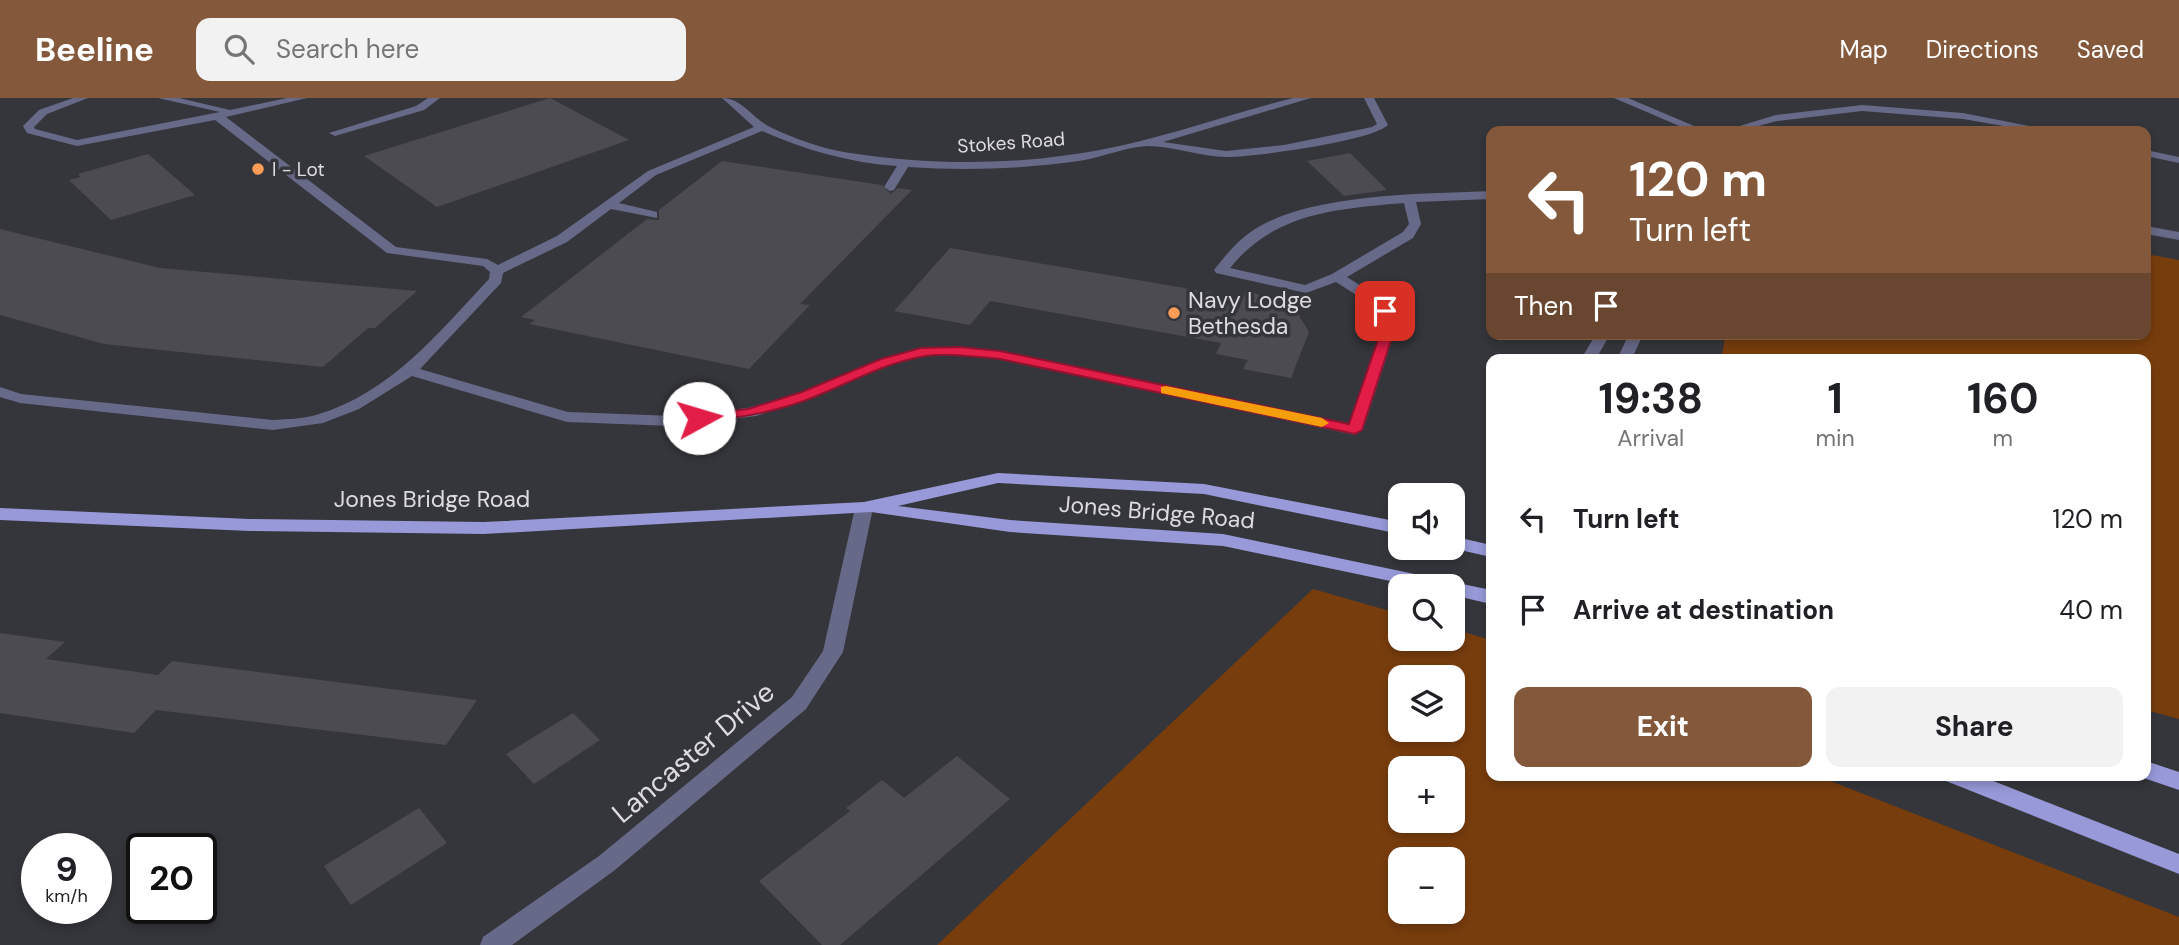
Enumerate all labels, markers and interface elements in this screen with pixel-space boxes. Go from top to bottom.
search box [196,18,686,81]
text: Beeline [35,28,154,71]
icon: search [220,30,258,68]
text: Search here [276,32,419,66]
text: Map [1840,34,1888,65]
text: Directions [1926,34,2039,65]
text: Saved [2077,34,2144,65]
street label: Stokes Road [956,126,1066,159]
text: 120 m [1629,147,1767,211]
icon: left [1514,154,1605,245]
place label: I - Lot [272,157,325,182]
marker: I - Lot [250,161,266,177]
text: Turn left [1629,209,1751,251]
pin [1355,281,1415,341]
place label: Navy Lodge Bethesda [1188,285,1312,341]
icon: arrive [1587,287,1625,325]
text: Then [1514,289,1573,323]
icon: arrive [1366,292,1404,330]
marker: Navy Lodge Bethesda [1166,305,1182,321]
text: 19:38 [1598,371,1703,426]
text: 1 [1827,371,1843,426]
text: 160 [1967,371,2039,426]
position arrow [662,381,736,455]
text: Arrival [1617,423,1684,453]
text: min [1815,423,1855,453]
text: m [1993,423,2013,453]
map controls [1388,483,1465,924]
button: sound [1388,483,1465,560]
street label: Jones Bridge Road [334,484,530,514]
street label: Jones Bridge Road [1058,488,1256,536]
icon: left [1514,500,1552,538]
text: Turn left [1573,502,1680,536]
text: 120 m [2052,502,2123,536]
button: search [1388,574,1465,651]
icon: arrive [1514,591,1552,629]
text: Arrive at destination [1573,593,1834,627]
text: 40 m [2059,593,2123,627]
button: layers [1388,665,1465,742]
street label: Lancaster Drive [604,673,782,831]
button: Exit [1514,687,1812,767]
button: Share [1826,687,2123,767]
button: + [1388,756,1465,833]
speed limit sign: 20 [126,833,217,924]
text: 9 [55,846,78,892]
button: − [1388,847,1465,924]
text: km/h [45,884,88,908]

